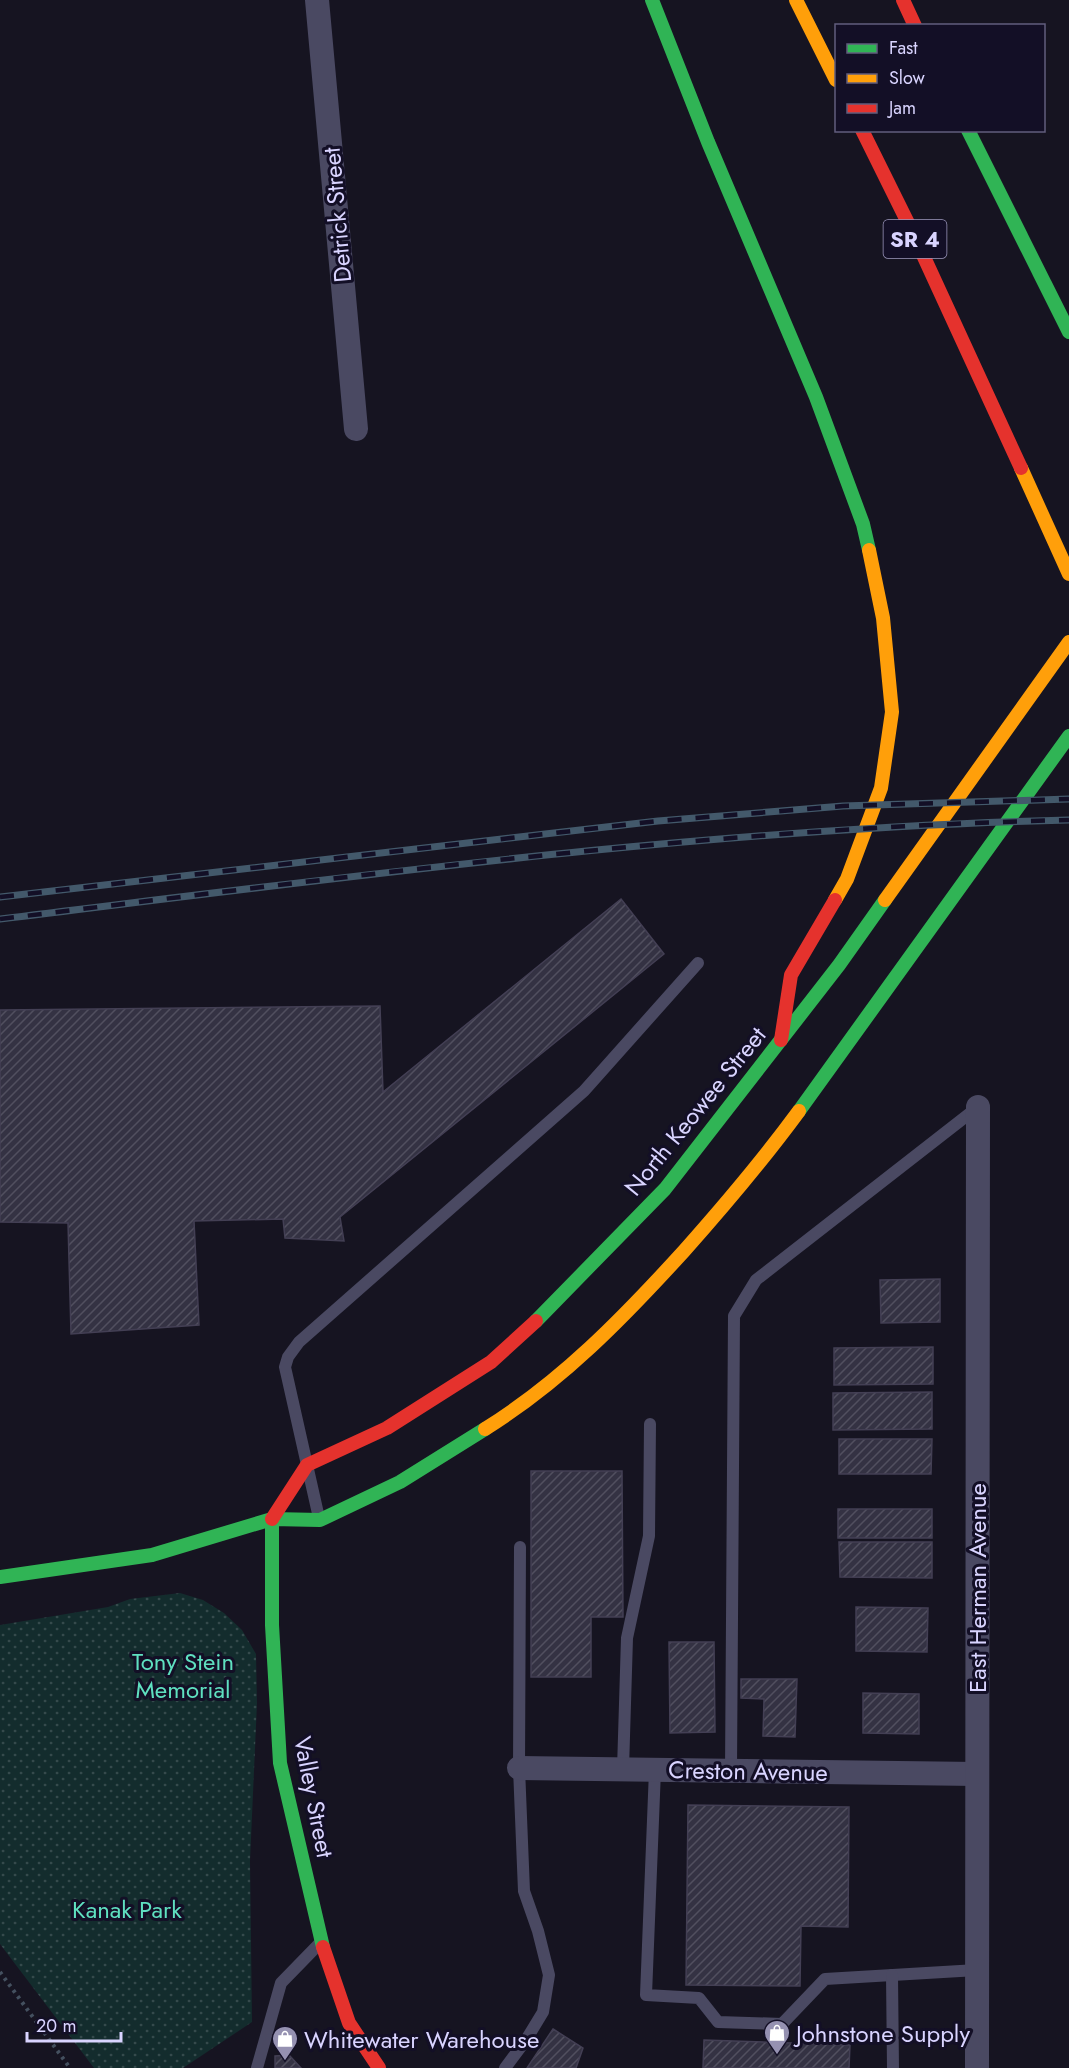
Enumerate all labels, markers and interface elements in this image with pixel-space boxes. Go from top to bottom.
legend [835,24,1045,132]
text: Fast [889,35,918,61]
text: Slow [889,65,926,91]
text: Jam [887,95,916,121]
street label: Detrick Street [314,146,360,284]
road number: SR 4 [884,220,946,258]
street label: North Keowee Street [616,1019,774,1203]
street label: East Herman Avenue [960,1483,995,1693]
park label: Tony Stein Memorial [132,1644,234,1707]
street label: Valley Street [285,1733,343,1861]
street label: Creston Avenue [668,1752,828,1790]
park label: Kanak Park [72,1892,182,1927]
scale bar [27,2005,122,2043]
text: 20 m [36,2013,76,2039]
place label: Johnstone Supply [793,2016,970,2051]
shop icon: Johnstone Supply [762,2018,792,2056]
place label: Whitewater Warehouse [304,2022,539,2057]
shop icon: Whitewater Warehouse [270,2024,300,2062]

